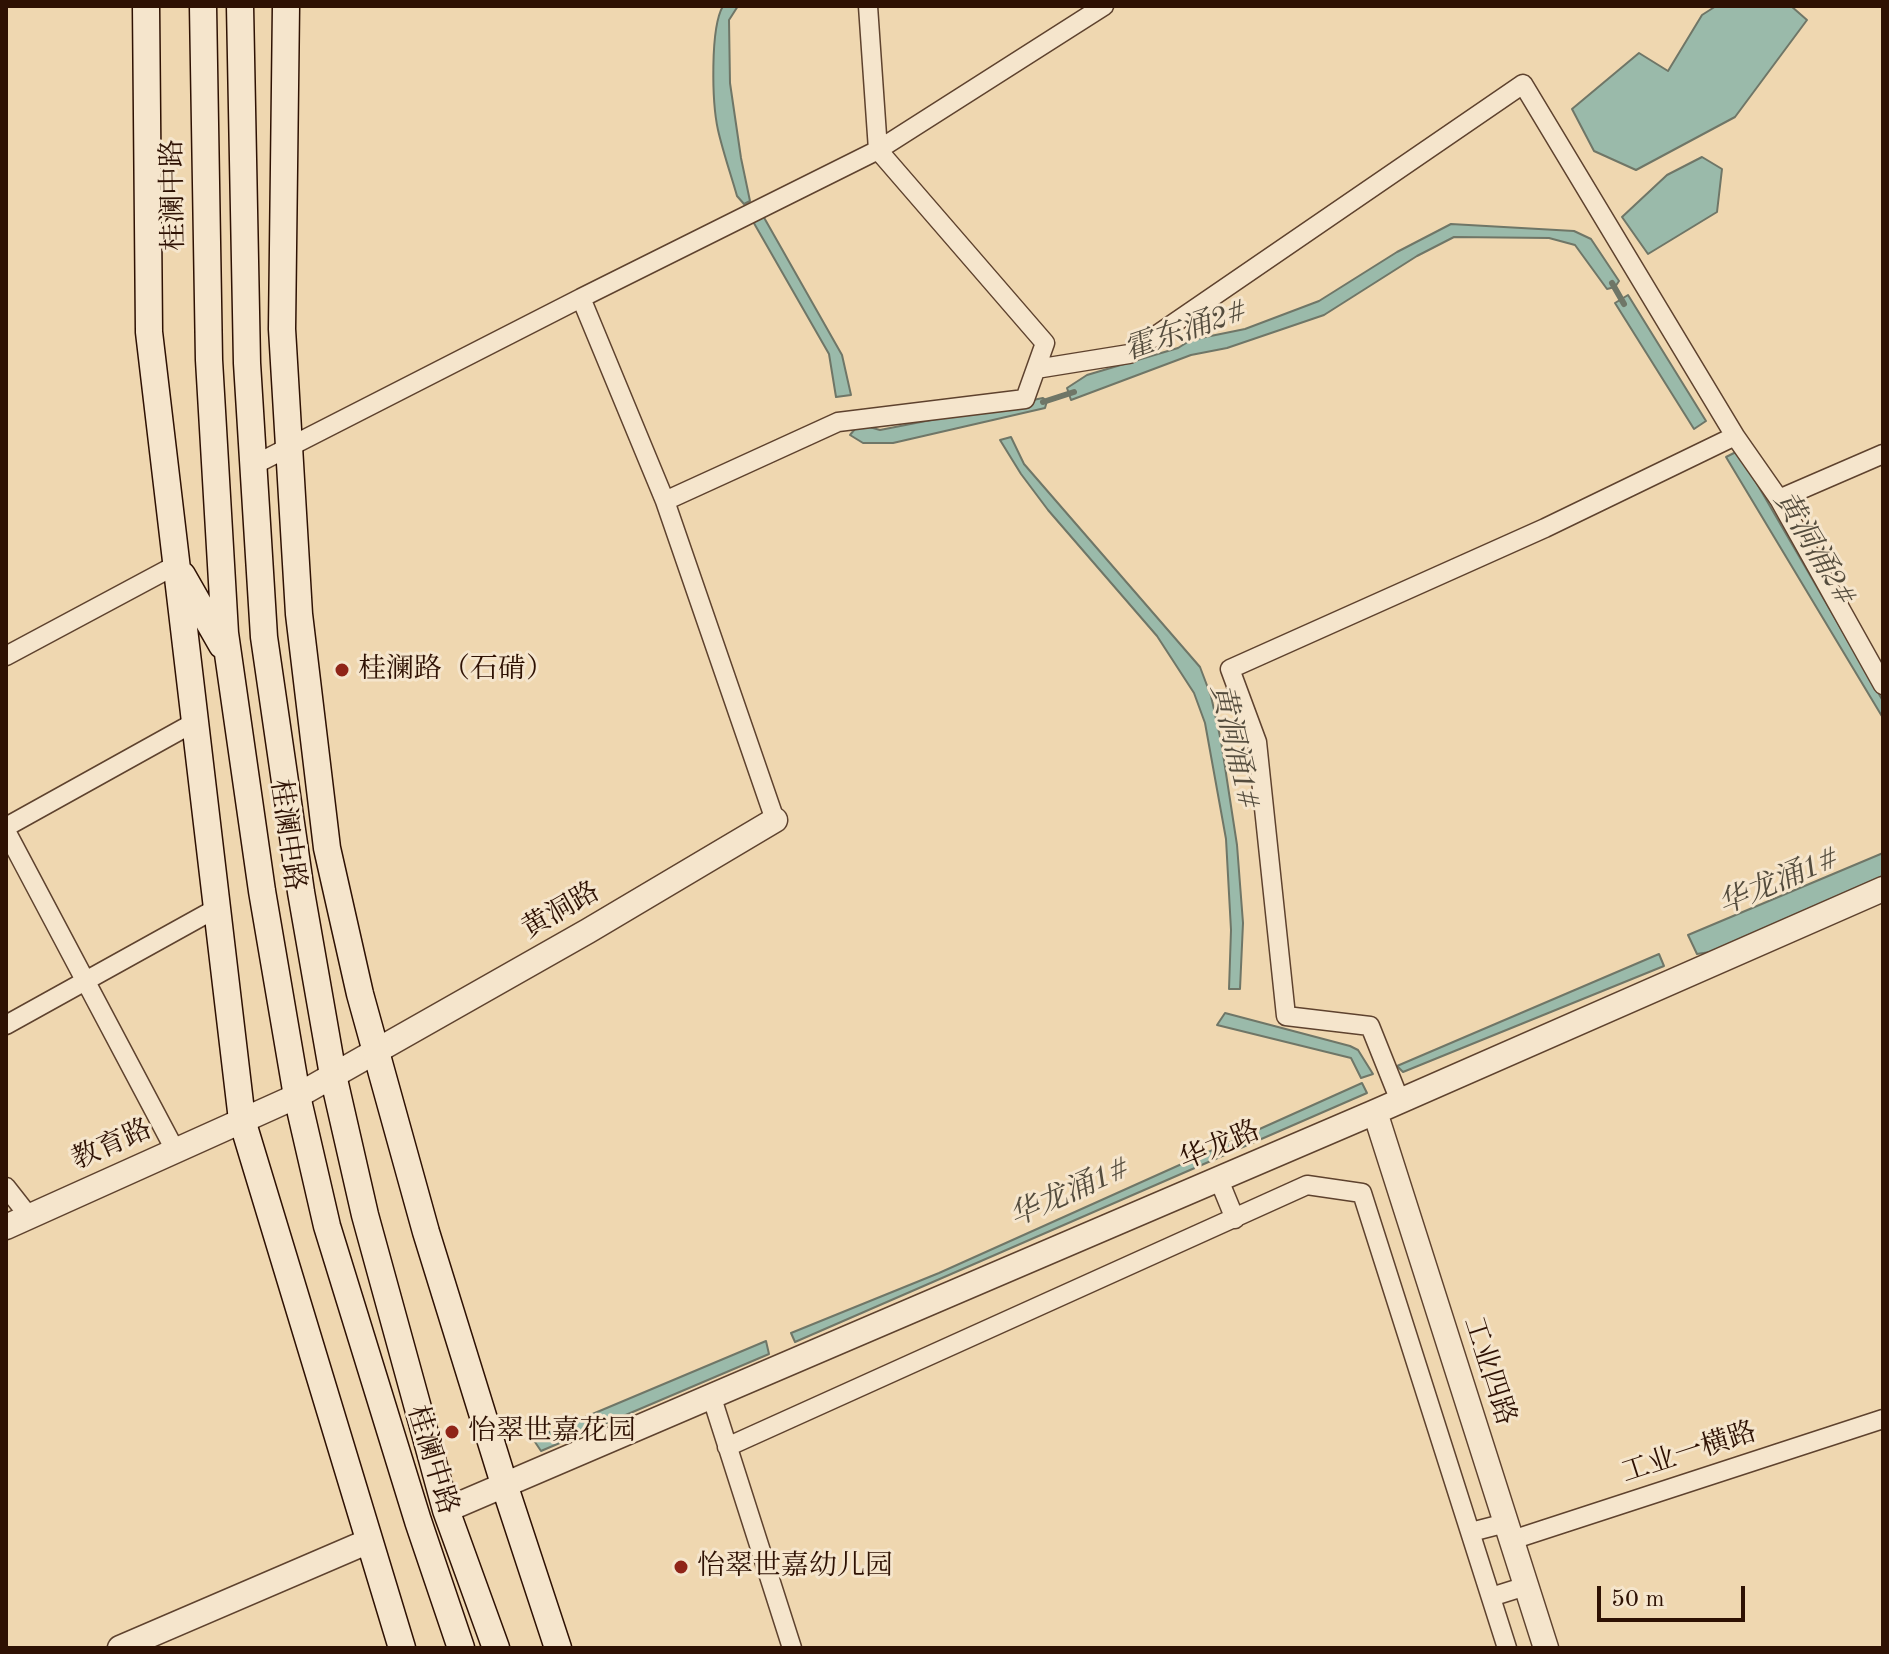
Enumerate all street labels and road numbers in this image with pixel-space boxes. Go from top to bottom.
street label: 桂澜中路 [156,139,192,251]
street label: 桂澜中路 [263,777,311,893]
street label: 黄洞路 [516,875,606,947]
street label: 教育路 [67,1113,157,1177]
street label: 华龙路 [1175,1114,1265,1178]
street label: 工业四路 [1456,1313,1522,1429]
street label: 桂澜中路 [400,1402,464,1518]
street label: 工业一横路 [1617,1415,1761,1491]

